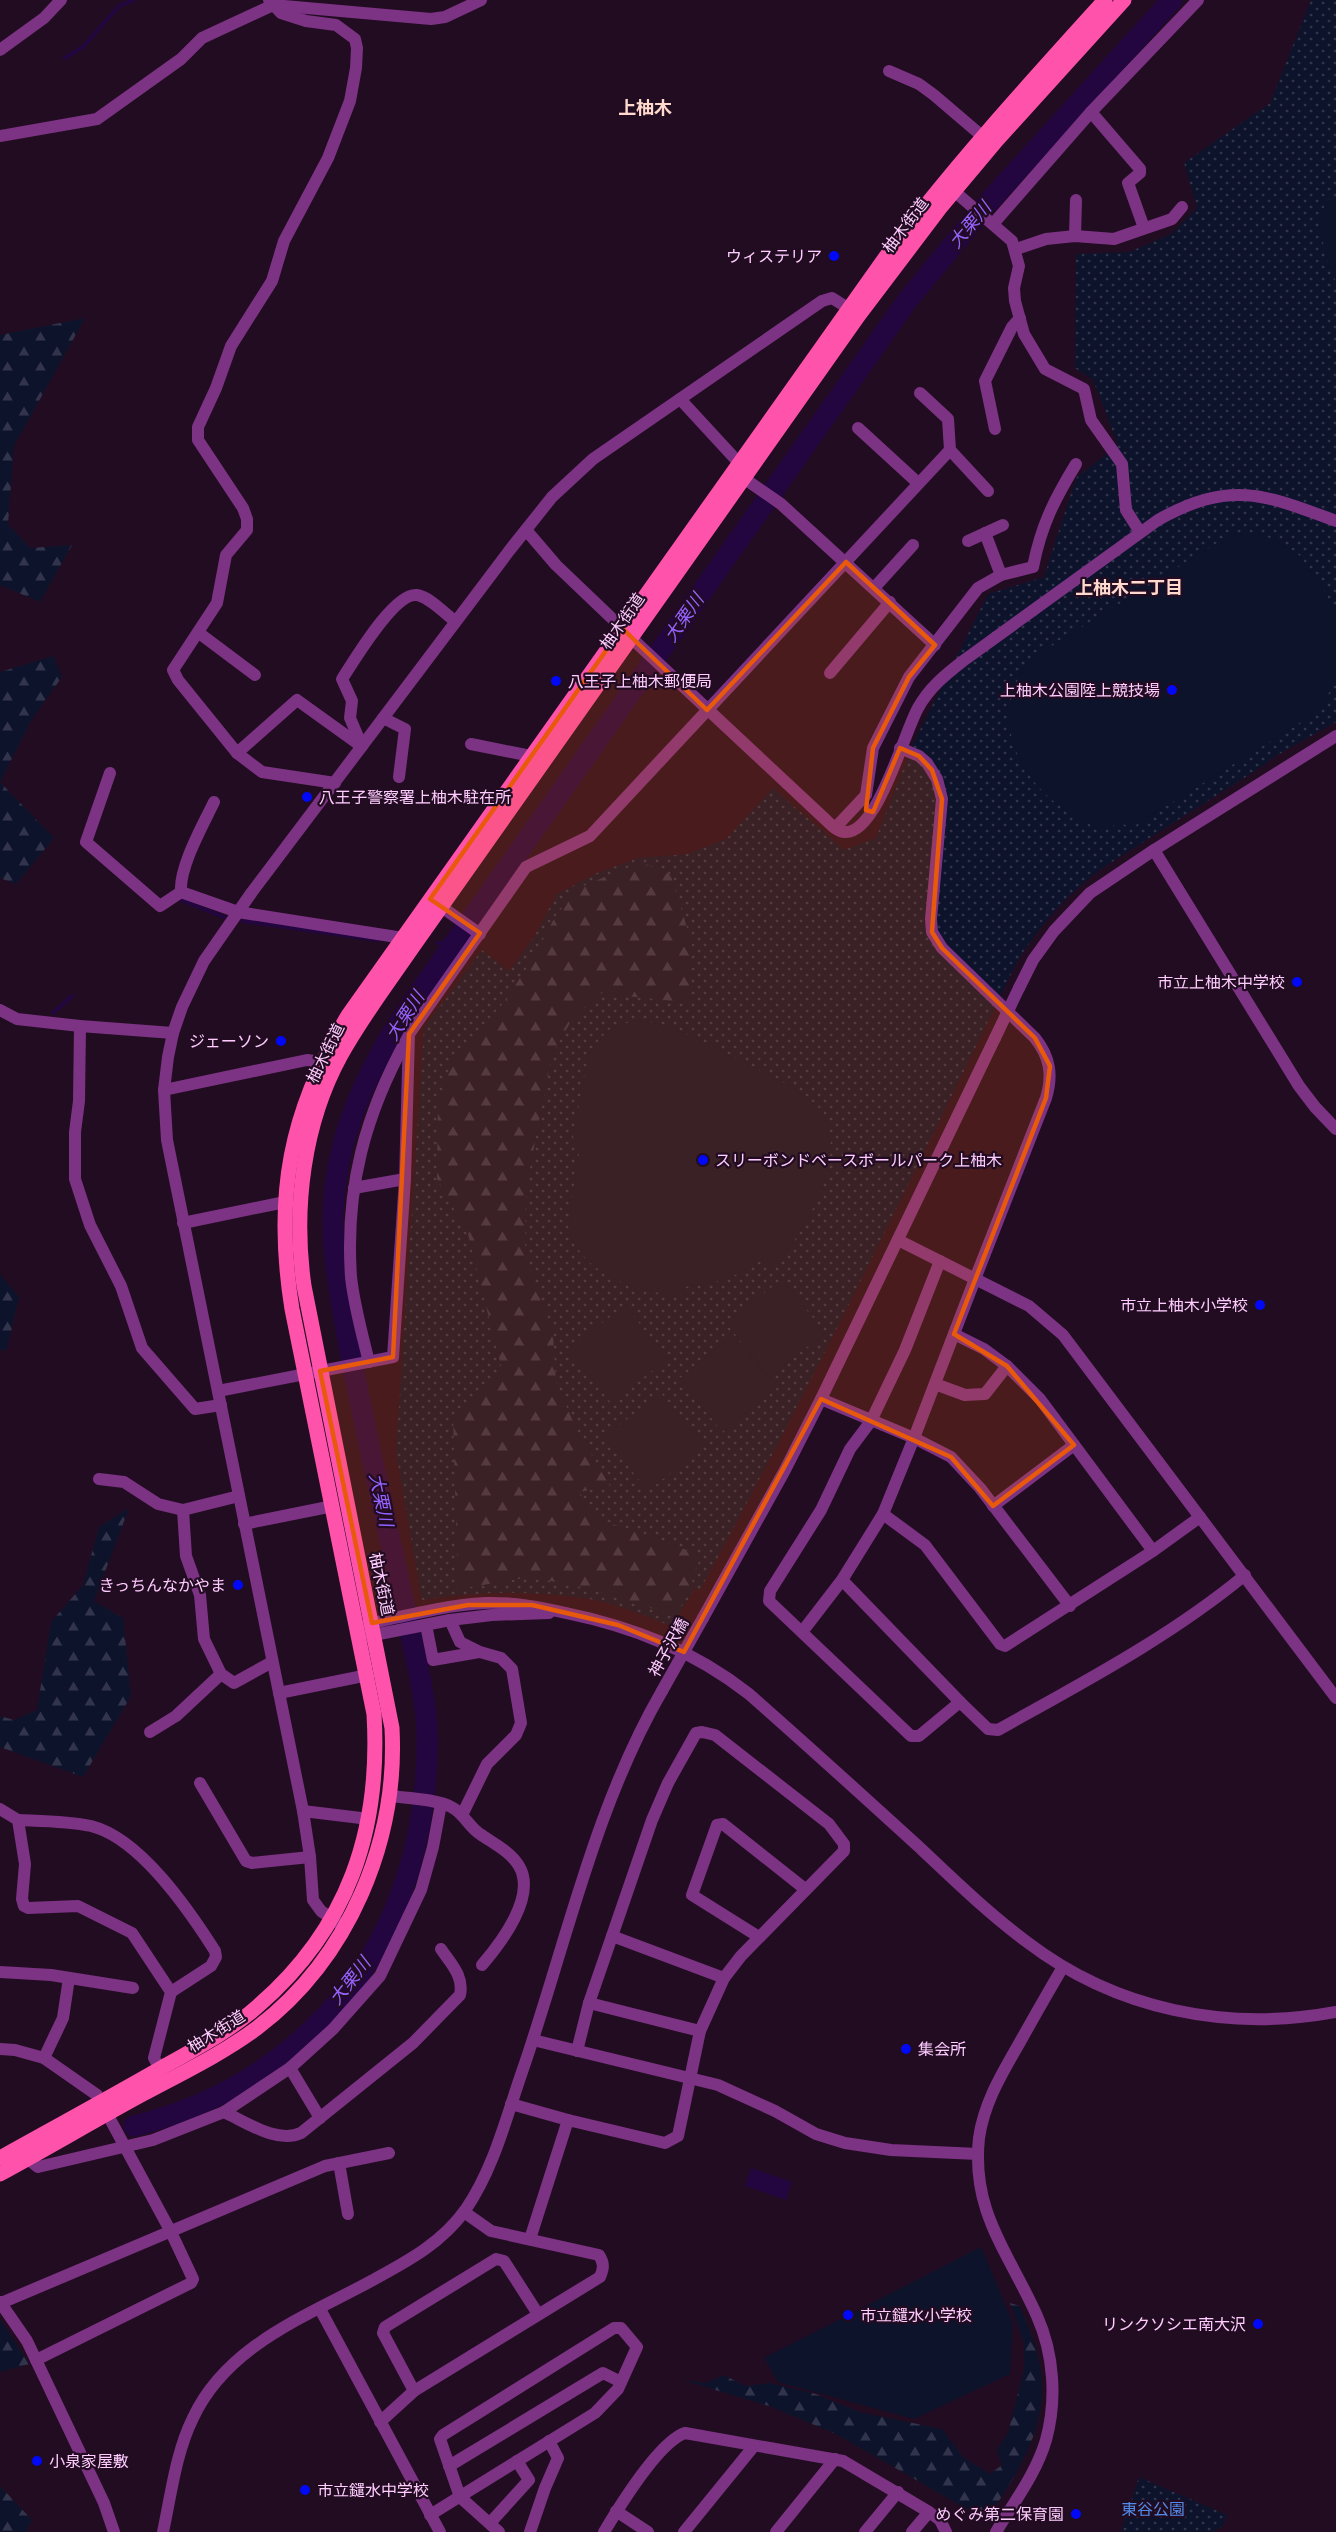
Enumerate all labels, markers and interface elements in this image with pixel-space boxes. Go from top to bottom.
district label: 上柚木 [618,96,672,118]
street label: 柚木街道 [878,193,931,256]
water label: 大栗川 [943,195,996,252]
place label: ウィステリア [726,246,822,265]
marker: ウィステリア [827,249,841,263]
district label: 上柚木二丁目 [1075,576,1183,598]
water label: 大栗川 [659,587,709,646]
street label: 柚木街道 [595,589,648,652]
place label: 八王子上柚木郵便局 [568,671,712,690]
marker: 八王子上柚木郵便局 [549,674,563,688]
place label: 上柚木公園陸上競技場 [1000,680,1160,699]
marker: 上柚木公園陸上競技場 [1165,683,1179,697]
place label: 八王子警察署上柚木駐在所 [319,787,511,806]
marker: 八王子警察署上柚木駐在所 [300,790,314,804]
place label: 市立上柚木中学校 [1157,972,1285,991]
marker: 市立上柚木中学校 [1290,975,1304,989]
water label: 大栗川 [380,985,429,1044]
street label: 柚木街道 [302,1020,347,1086]
place label: ジェーソン [189,1031,269,1050]
marker: ジェーソン [274,1034,288,1048]
place label: スリーボンドベースボールパーク上柚木 [715,1150,1002,1169]
marker: スリーボンドベースボールパーク上柚木 [696,1153,710,1167]
place label: 市立上柚木小学校 [1120,1295,1248,1314]
marker: 市立上柚木小学校 [1253,1298,1267,1312]
water label: 大栗川 [366,1471,399,1530]
street label: 柚木街道 [367,1551,398,1617]
place label: きっちんなかやま [99,1575,226,1594]
marker: きっちんなかやま [231,1578,245,1592]
street label: 神子沢橋 [644,1614,691,1679]
water label: 大栗川 [324,1951,376,2008]
street label: 柚木街道 [184,2006,248,2056]
place label: 集会所 [918,2039,966,2058]
marker: 集会所 [899,2042,913,2056]
place label: 市立鑓水小学校 [860,2305,972,2324]
marker: 市立鑓水小学校 [841,2308,855,2322]
place label: リンクソシエ南大沢 [1102,2314,1246,2333]
marker: リンクソシエ南大沢 [1251,2317,1265,2331]
place label: 小泉家屋敷 [49,2451,129,2470]
marker: 小泉家屋敷 [30,2454,44,2468]
place label: 市立鑓水中学校 [317,2480,429,2499]
marker: 市立鑓水中学校 [298,2483,312,2497]
park label: 東谷公園 [1121,2499,1185,2518]
place label: めぐみ第二保育園 [936,2504,1064,2523]
marker: めぐみ第二保育園 [1069,2507,1083,2521]

